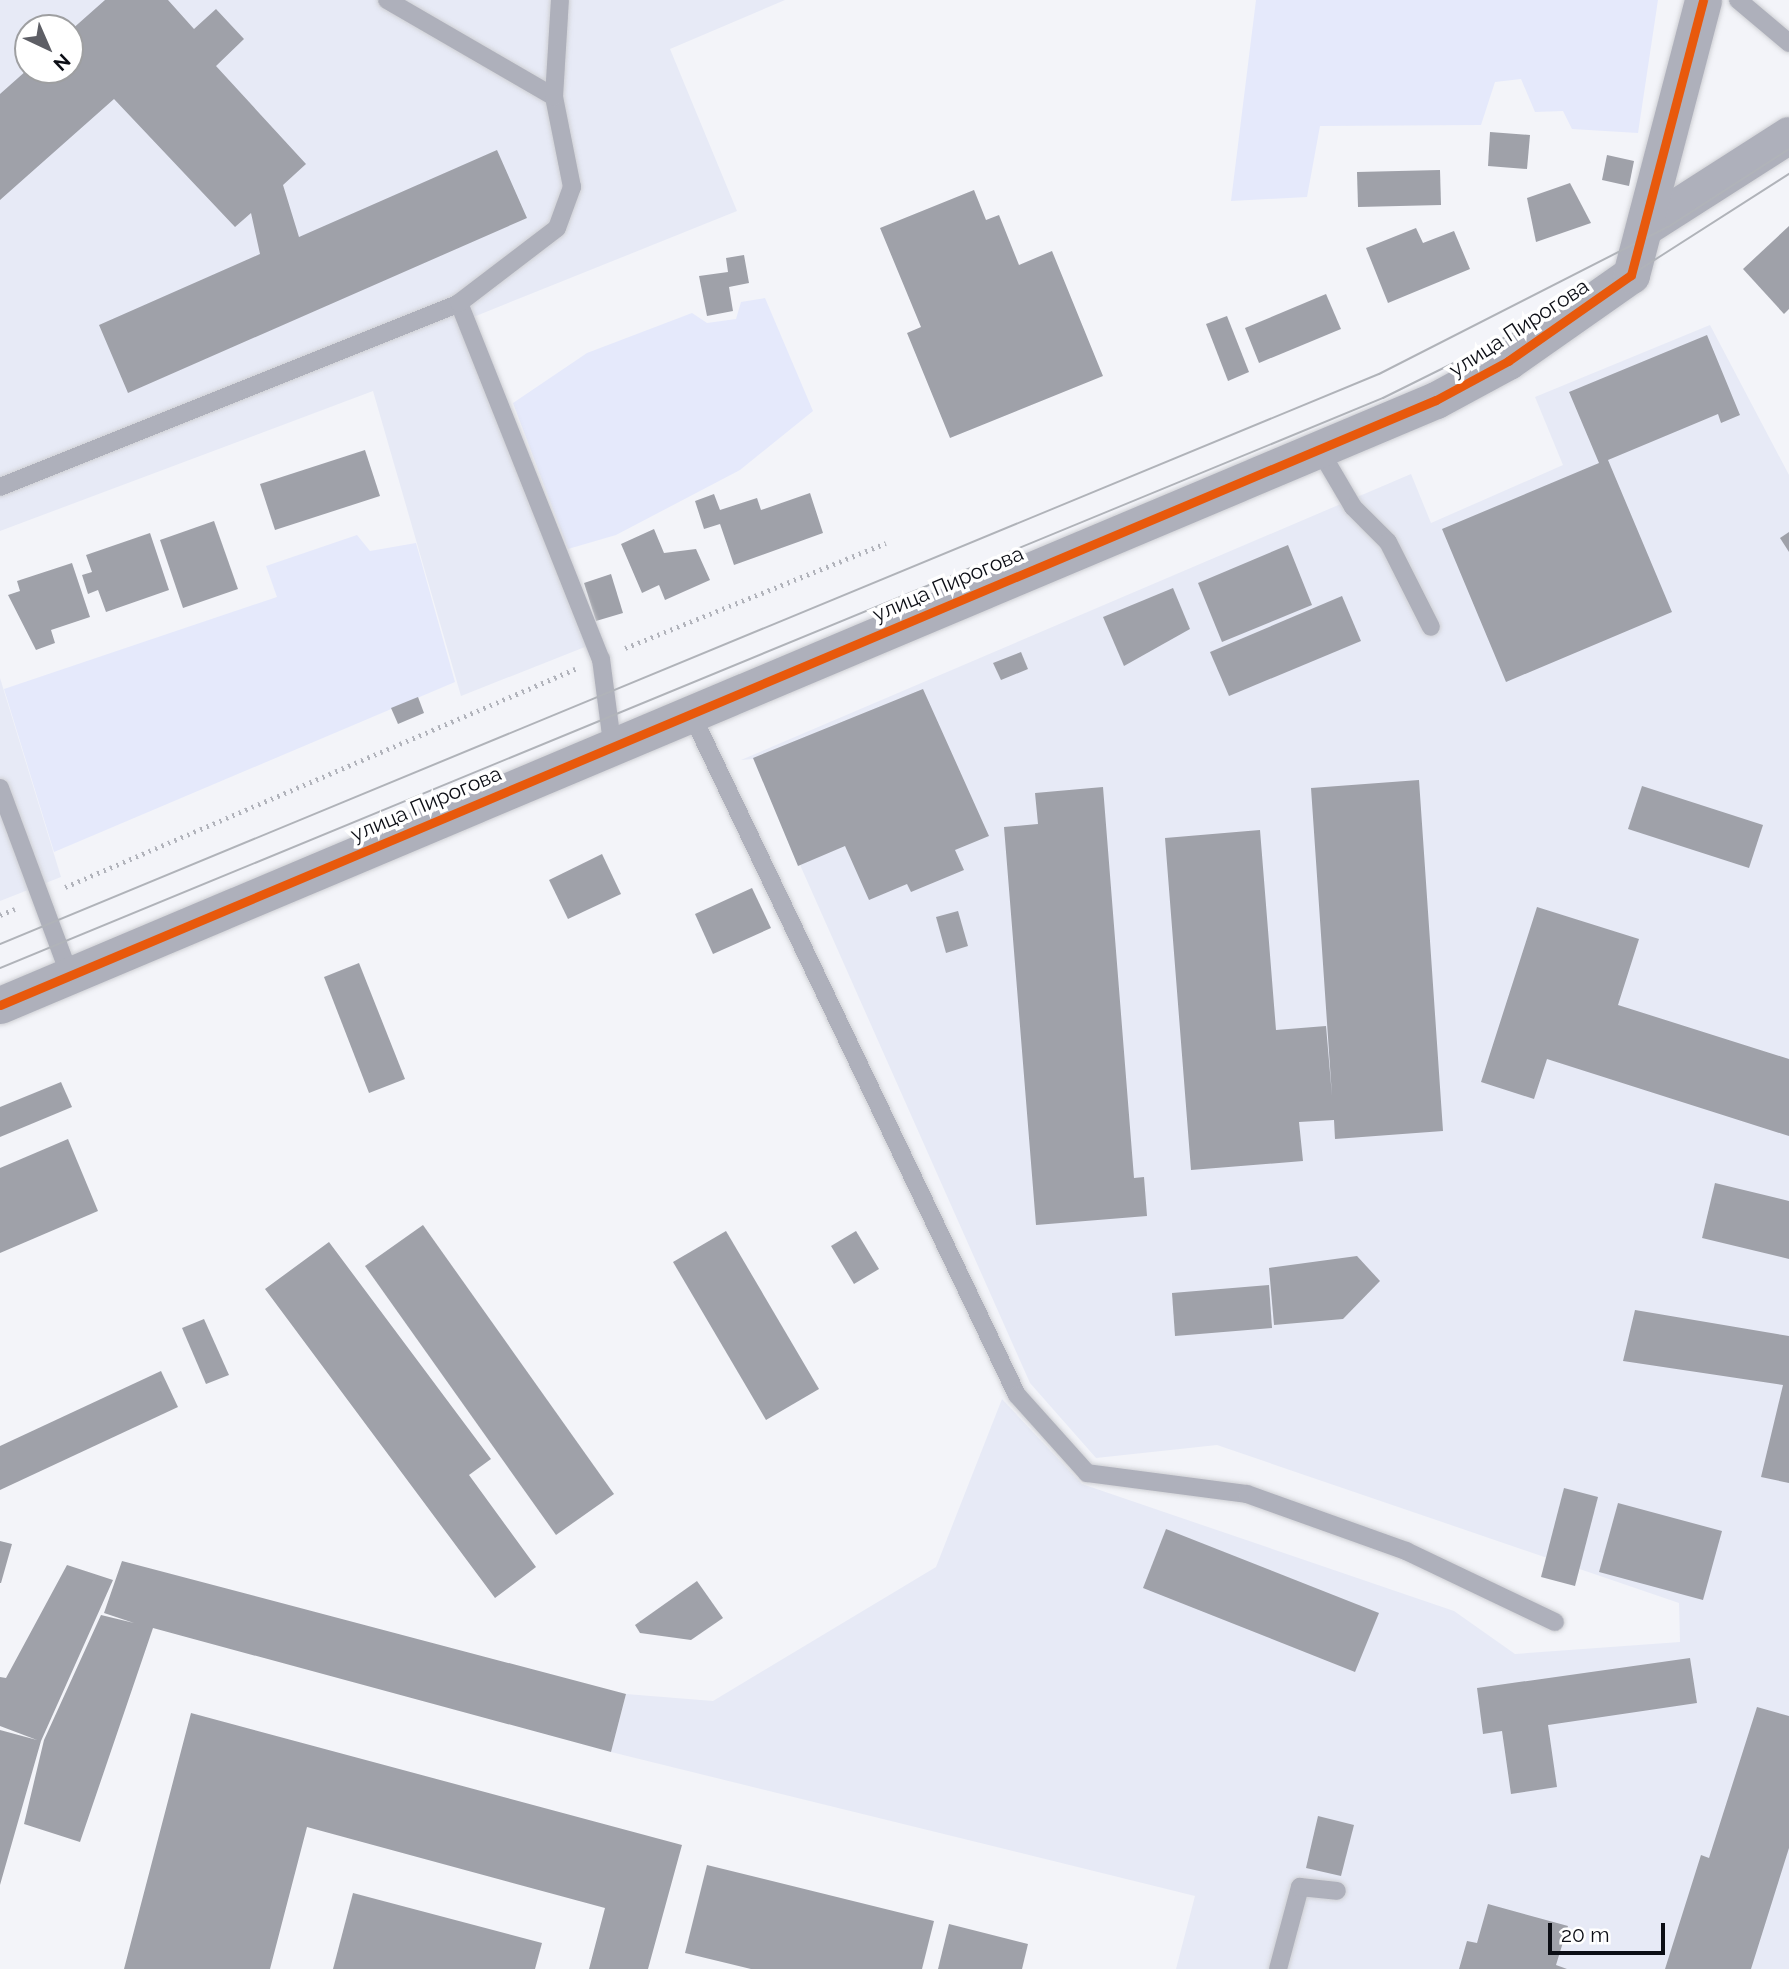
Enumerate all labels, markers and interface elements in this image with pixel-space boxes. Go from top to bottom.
north arrow [14,14,84,84]
text: N [49,50,75,76]
street label: улица Пирогова [1444,273,1594,383]
street label: улица Пирогова [869,541,1027,627]
street label: улица Пирогова [347,761,505,847]
scale bar [1551,1910,1668,1954]
text: 20 m [1561,1922,1609,1947]

